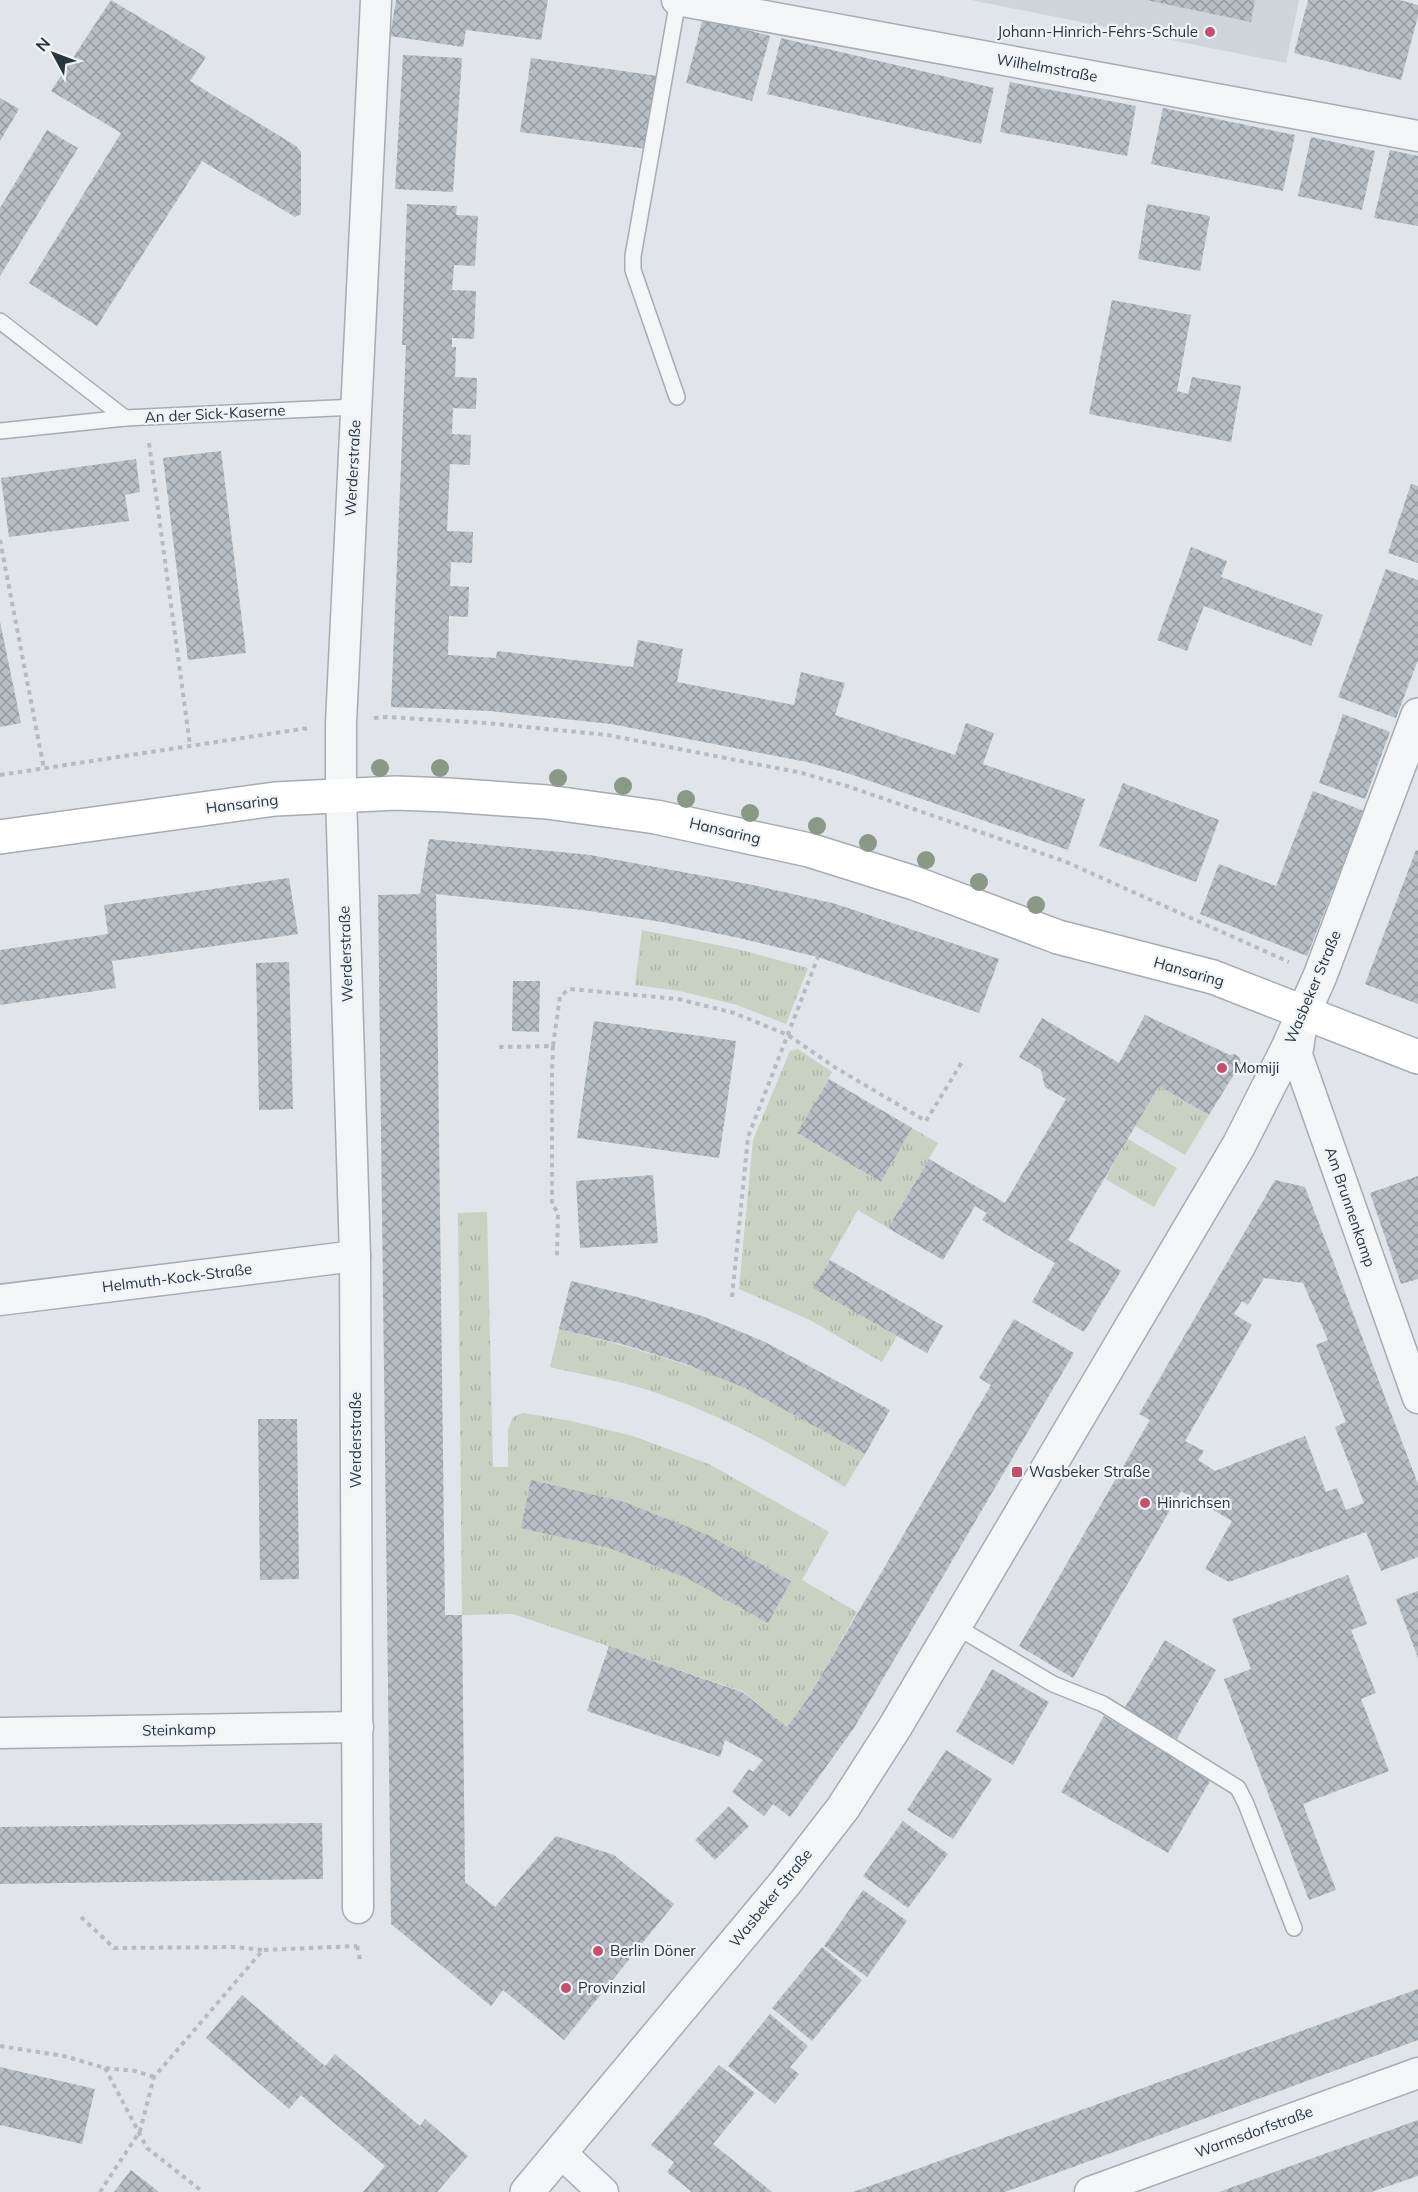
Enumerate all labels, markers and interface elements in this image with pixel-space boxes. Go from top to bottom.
place label: Johann-Hinrich-Fehrs-Schule [997,22,1198,41]
north arrow [24,24,84,84]
marker: Johann-Hinrich-Fehrs-Schule [1203,25,1217,39]
text: N [31,33,54,55]
street label: Wilhelmstraße [995,49,1099,86]
street label: An der Sick-Kaserne [144,400,286,427]
street label: Werderstraße [340,419,365,517]
street label: Hansaring [205,790,279,817]
street label: Hansaring [688,813,763,848]
street label: Werderstraße [334,905,357,1003]
street label: Wasbeker Straße [1280,927,1345,1046]
street label: Hansaring [1152,952,1227,991]
place label: Momiji [1234,1058,1279,1077]
marker: Momiji [1215,1061,1229,1075]
street label: Am Brunnenkamp [1321,1144,1380,1269]
street label: Helmuth-Kock-Straße [101,1259,253,1296]
street label: Werderstraße [346,1392,365,1488]
place label: Wasbeker Straße [1029,1462,1150,1481]
marker: Wasbeker Straße [1010,1465,1024,1479]
place label: Hinrichsen [1157,1493,1230,1512]
marker: Hinrichsen [1138,1496,1152,1510]
street label: Steinkamp [142,1719,216,1740]
street label: Wasbeker Straße [725,1845,816,1951]
place label: Berlin Döner [610,1941,696,1960]
marker: Berlin Döner [591,1944,605,1958]
place label: Provinzial [578,1978,646,1997]
marker: Provinzial [559,1981,573,1995]
street label: Warmsdorfstraße [1192,2101,1315,2162]

